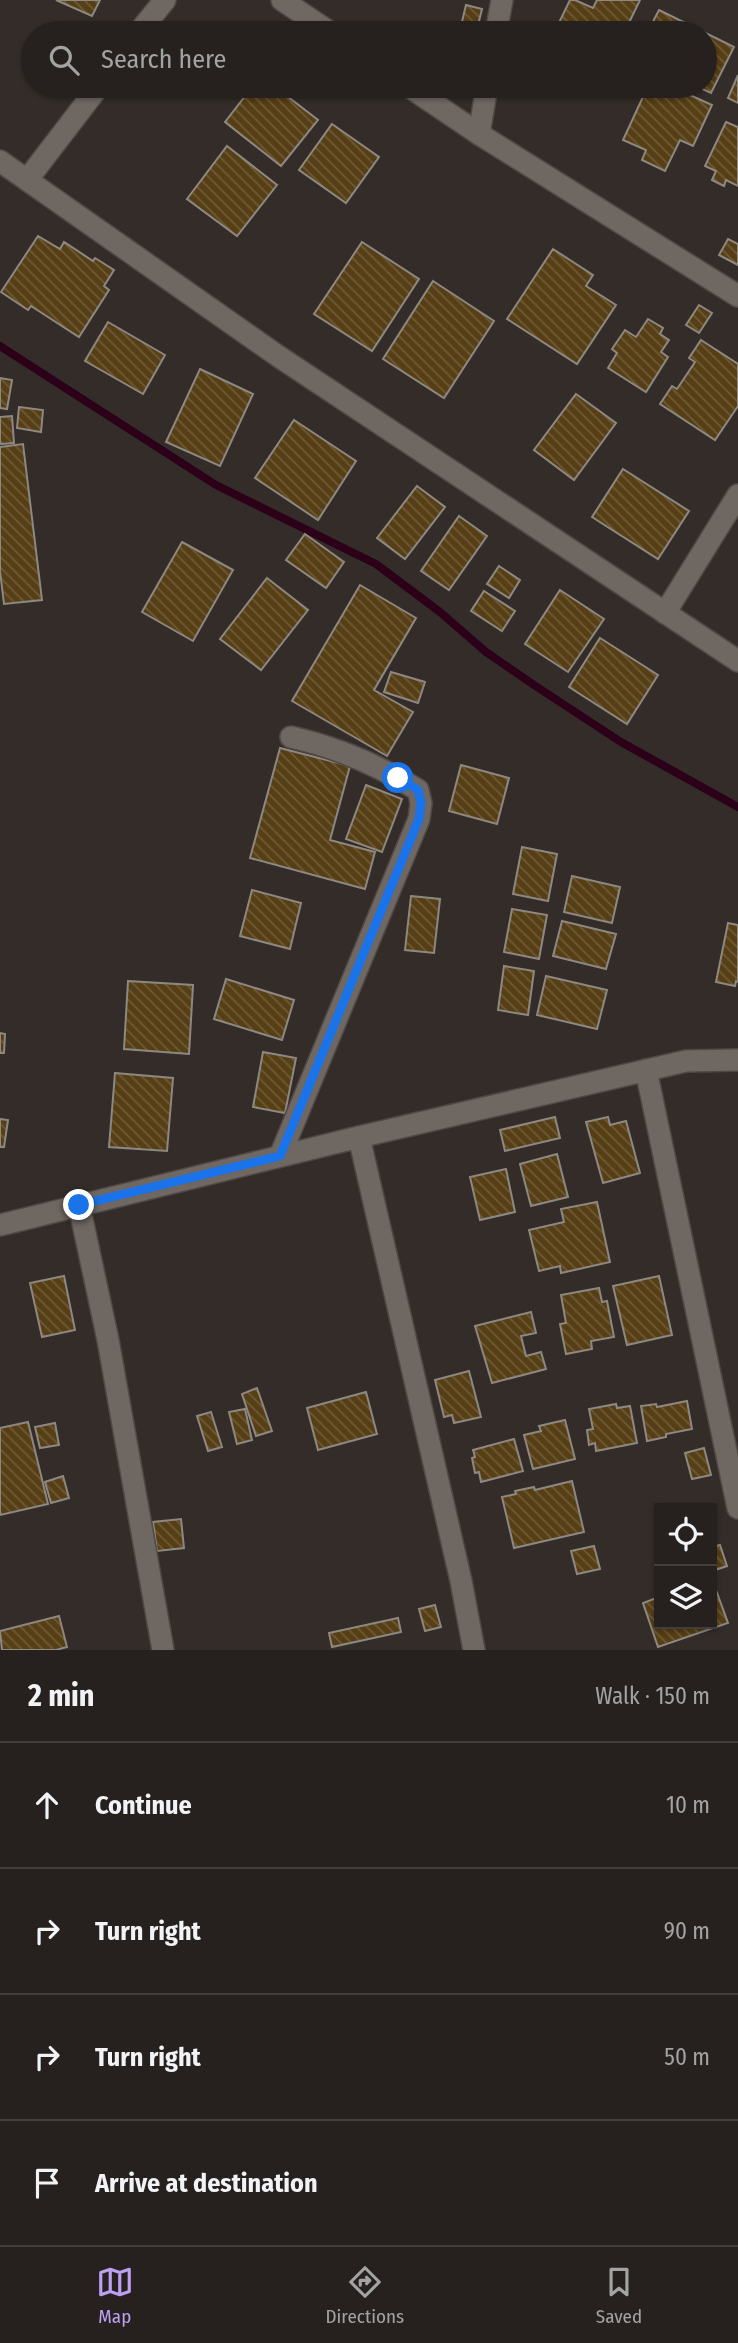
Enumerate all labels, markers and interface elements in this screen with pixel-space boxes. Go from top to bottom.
search box [21,21,717,98]
icon: search [45,41,83,79]
text: Search here [101,44,226,75]
route start [382,762,413,793]
route end [63,1189,94,1220]
map controls [654,1503,717,1629]
button: locate [654,1503,717,1566]
button: layers [654,1566,717,1629]
text: 2 min [28,1678,95,1714]
text: Walk · 150 m [595,1682,710,1710]
icon: ahead [28,1786,66,1824]
text: Continue [95,1790,192,1821]
text: 10 m [666,1791,710,1819]
icon: right [28,1912,66,1950]
text: Turn right [95,1916,201,1947]
text: 90 m [664,1917,710,1945]
icon: right [28,2038,66,2076]
text: Turn right [95,2042,201,2073]
text: 50 m [664,2043,710,2071]
icon: arrive [28,2164,66,2202]
text: Arrive at destination [95,2168,318,2199]
tab: Map [96,2263,134,2328]
tab: Directions [326,2263,404,2328]
tab: Saved [596,2263,642,2328]

